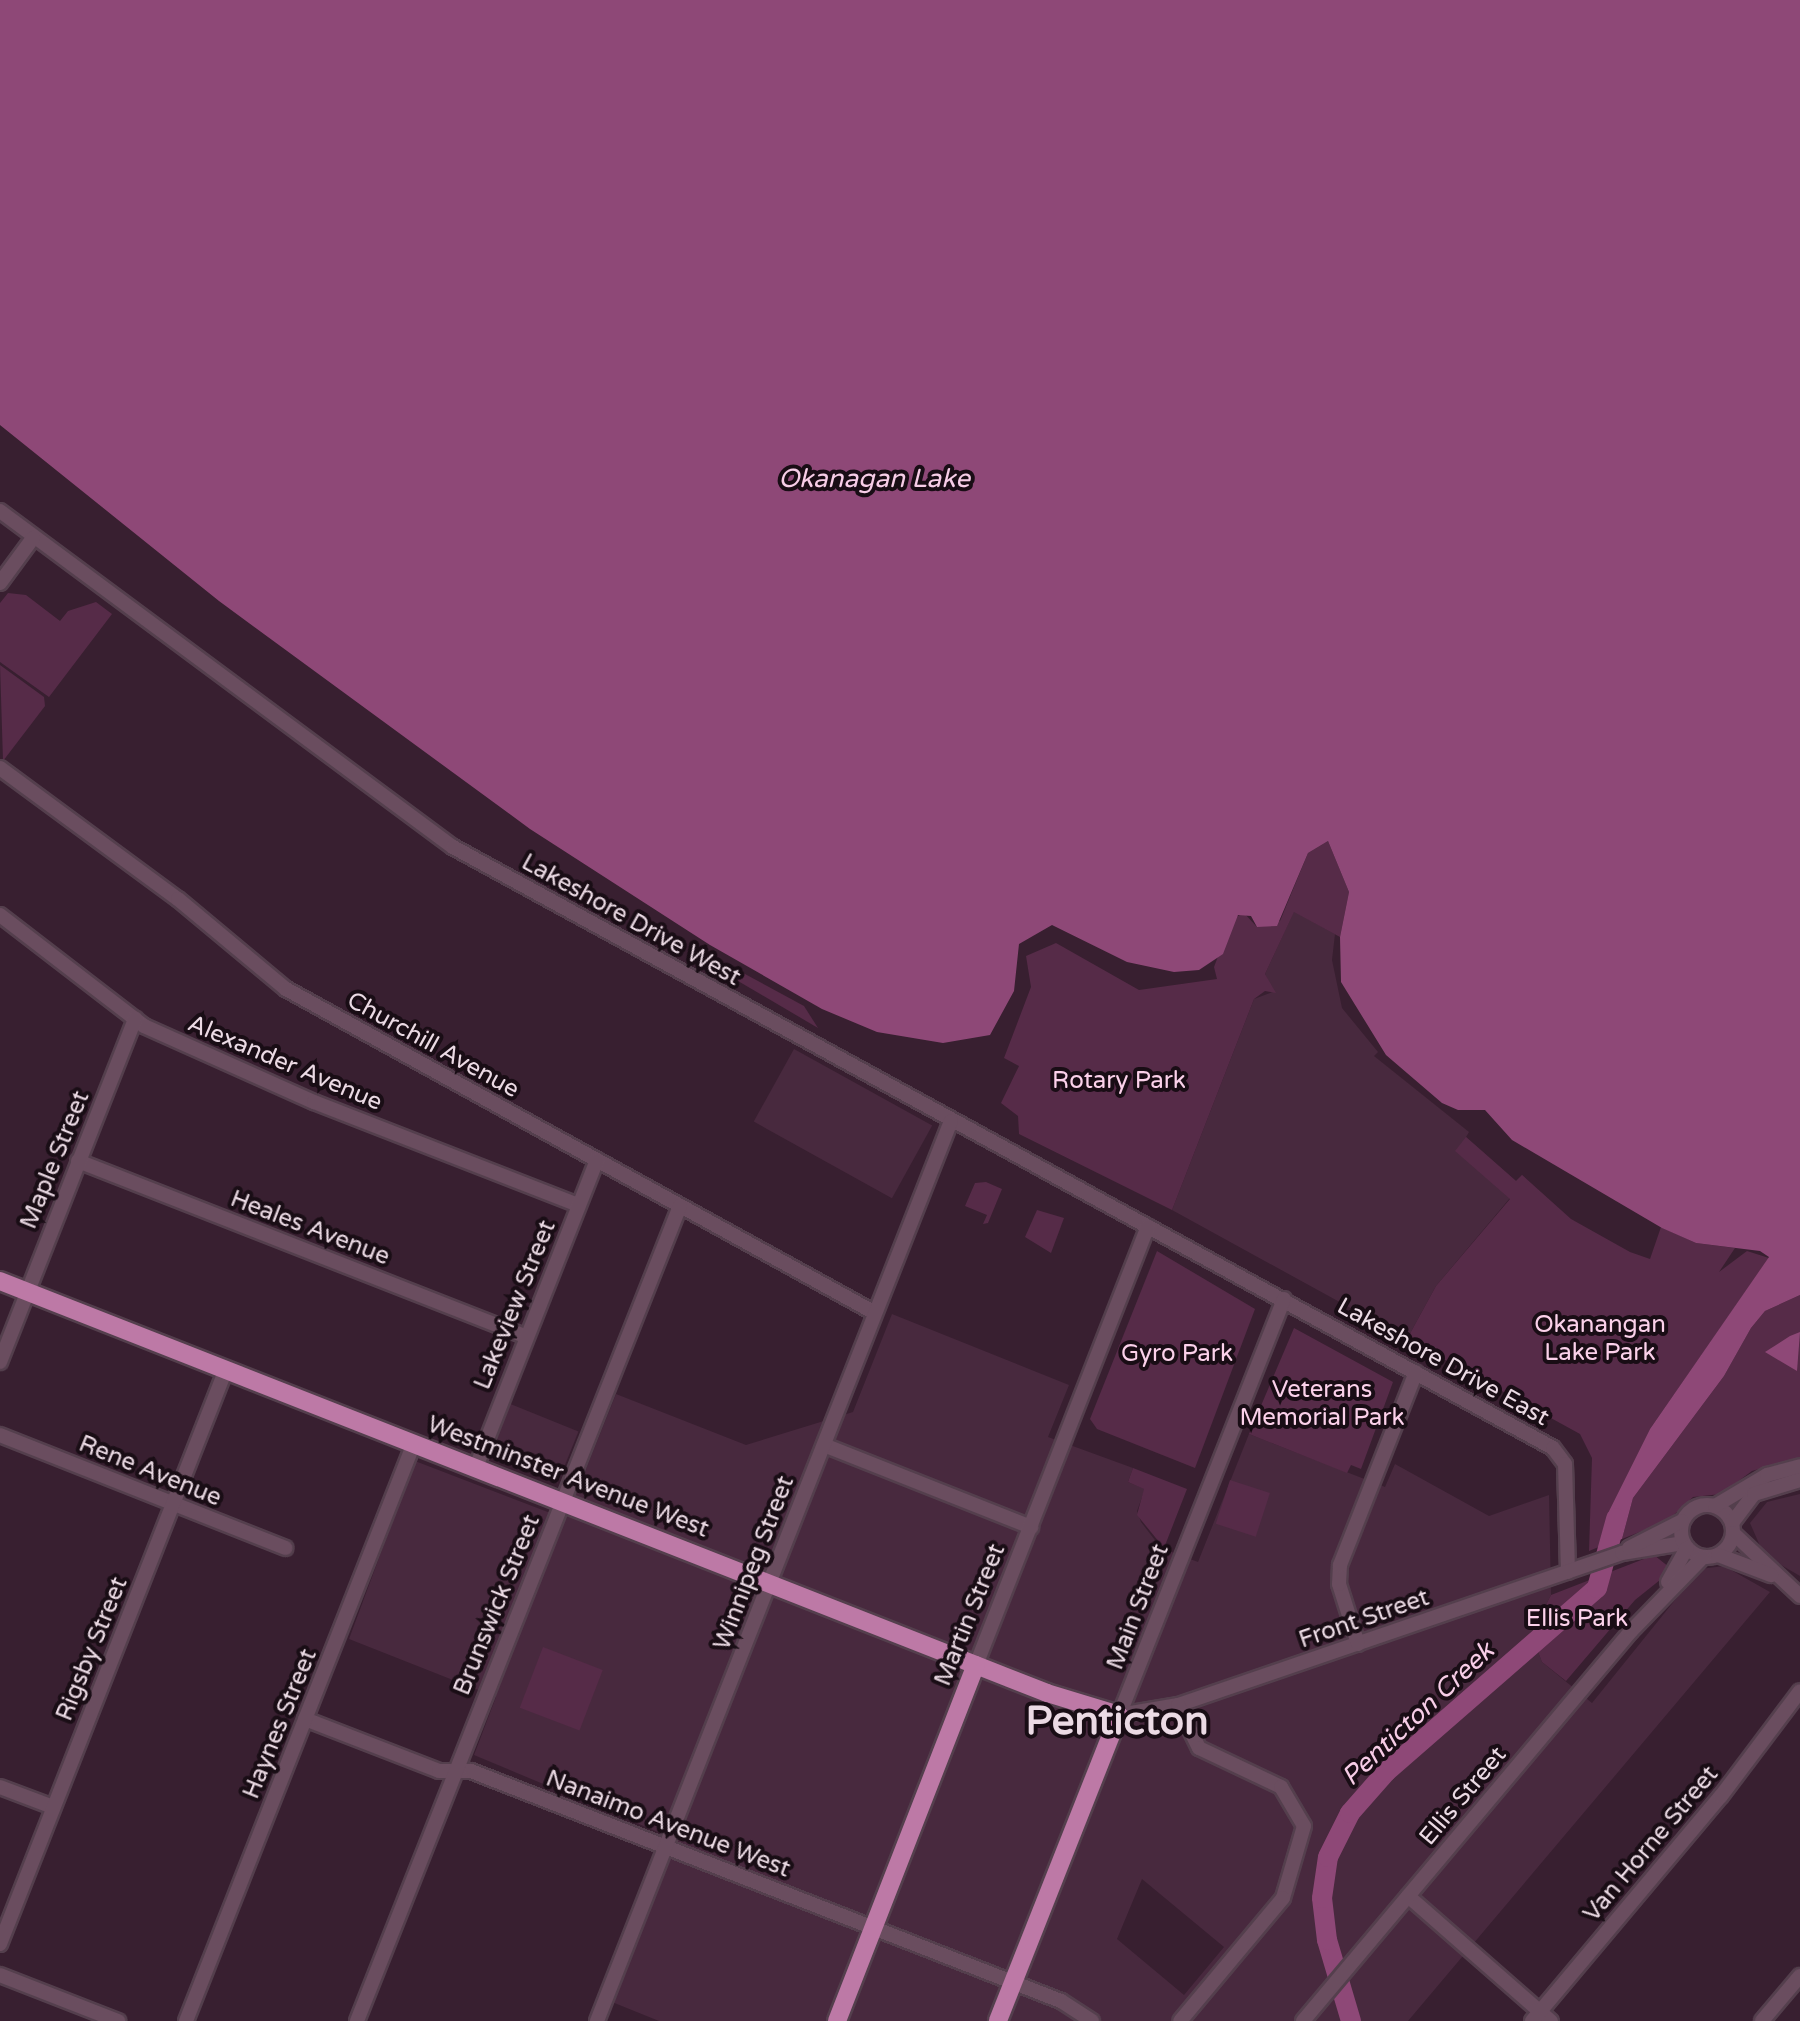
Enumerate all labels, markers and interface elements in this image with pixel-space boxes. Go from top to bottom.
water label: Okanagan Lake [778,463,970,495]
street label: Lakeshore Drive West [517,848,745,992]
street label: Churchill Avenue [342,986,524,1104]
street label: Alexander Avenue [183,1009,387,1117]
park label: Rotary Park [1052,1067,1186,1095]
street label: Maple Street [14,1087,96,1233]
street label: Heales Avenue [226,1184,394,1272]
street label: Lakeview Street [468,1216,562,1394]
street label: Lakeshore Drive East [1332,1292,1554,1432]
park label: Okanangan Lake Park [1534,1311,1666,1367]
park label: Gyro Park [1121,1340,1233,1368]
park label: Veterans Memorial Park [1239,1376,1405,1432]
street label: Westminster Avenue West [423,1410,713,1544]
street label: Rene Avenue [75,1429,225,1513]
street label: Winnipeg Street [708,1472,800,1654]
street label: Brunswick Street [448,1511,546,1699]
street label: Martin Street [928,1540,1012,1690]
street label: Main Street [1101,1540,1175,1674]
street label: Rigsby Street [50,1573,134,1725]
street label: Front Street [1295,1583,1433,1655]
park label: Ellis Park [1526,1605,1628,1633]
water label: Penticton Creek [1335,1635,1501,1793]
street label: Haynes Street [237,1645,323,1803]
district label: Penticton [1025,1697,1209,1745]
street label: Ellis Street [1414,1741,1512,1851]
street label: Van Horne Street [1578,1760,1724,1928]
street label: Nanaimo Avenue West [542,1764,794,1884]

